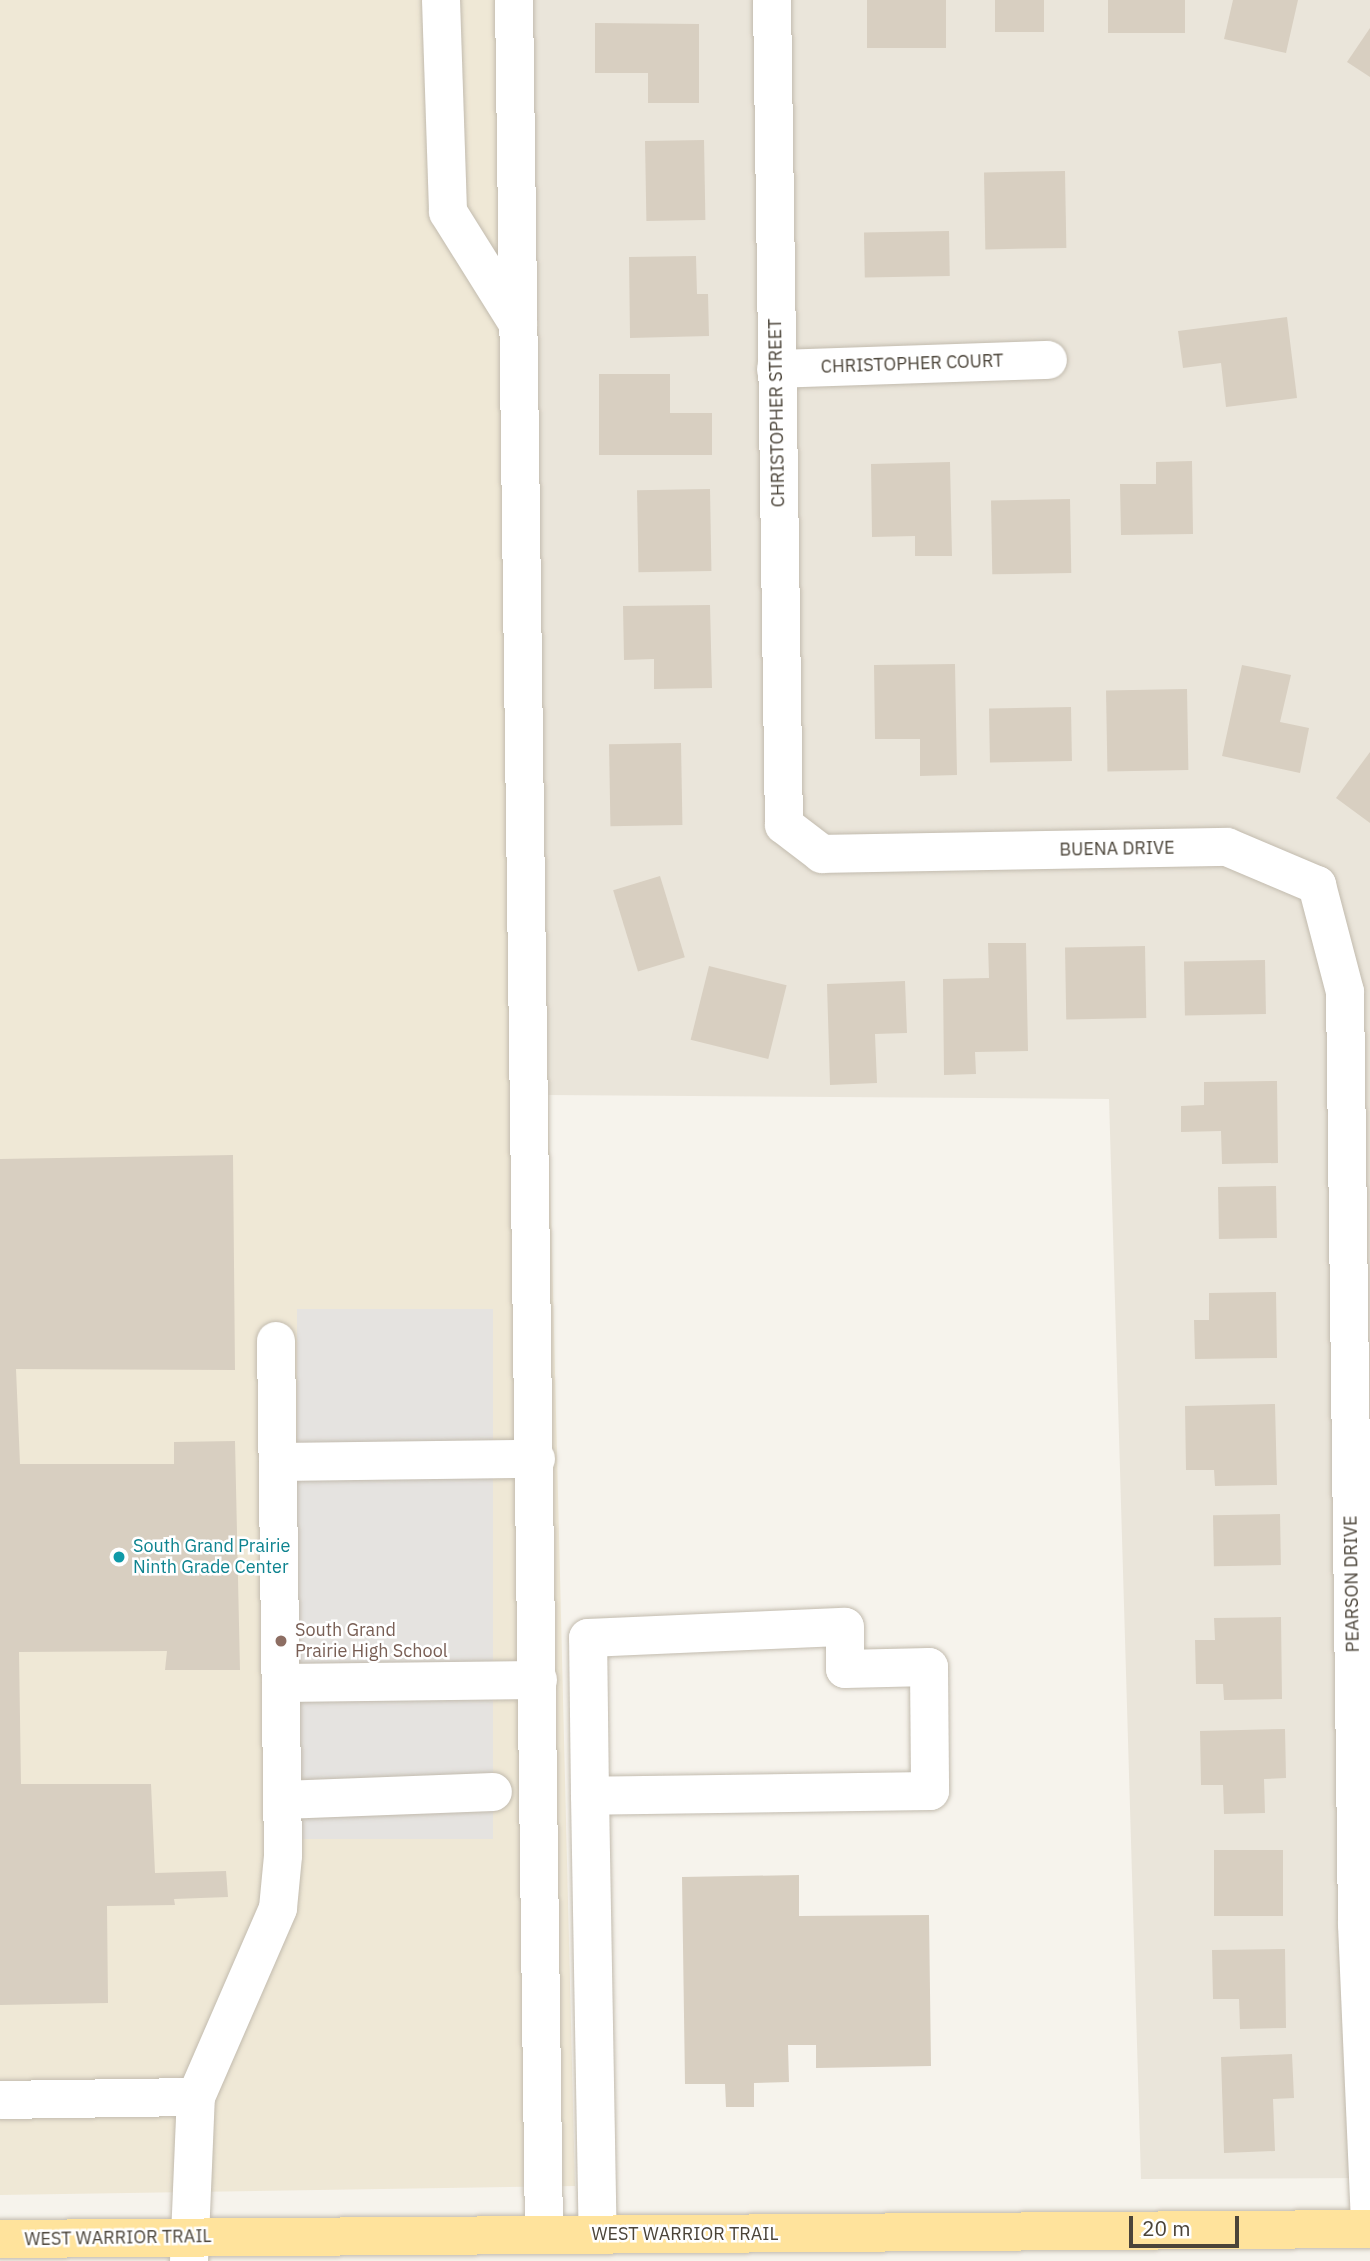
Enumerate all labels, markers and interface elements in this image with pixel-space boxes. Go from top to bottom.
street label: CHRISTOPHER STREET [765,318,789,508]
street label: CHRISTOPHER COURT [820,350,1004,378]
street label: BUENA DRIVE [1059,837,1175,861]
street label: PEARSON DRIVE [1340,1515,1364,1653]
place label: South Grand Prairie Ninth Grade Center [133,1536,290,1578]
marker: South Grand Prairie Ninth Grade Center [111,1549,127,1565]
place label: South Grand Prairie High School [295,1620,448,1662]
marker: South Grand Prairie High School [273,1633,289,1649]
scale bar [1132,2202,1242,2246]
text: 20 m [1142,2214,1191,2242]
street label: WEST WARRIOR TRAIL [591,2223,779,2245]
street label: WEST WARRIOR TRAIL [24,2226,212,2250]

